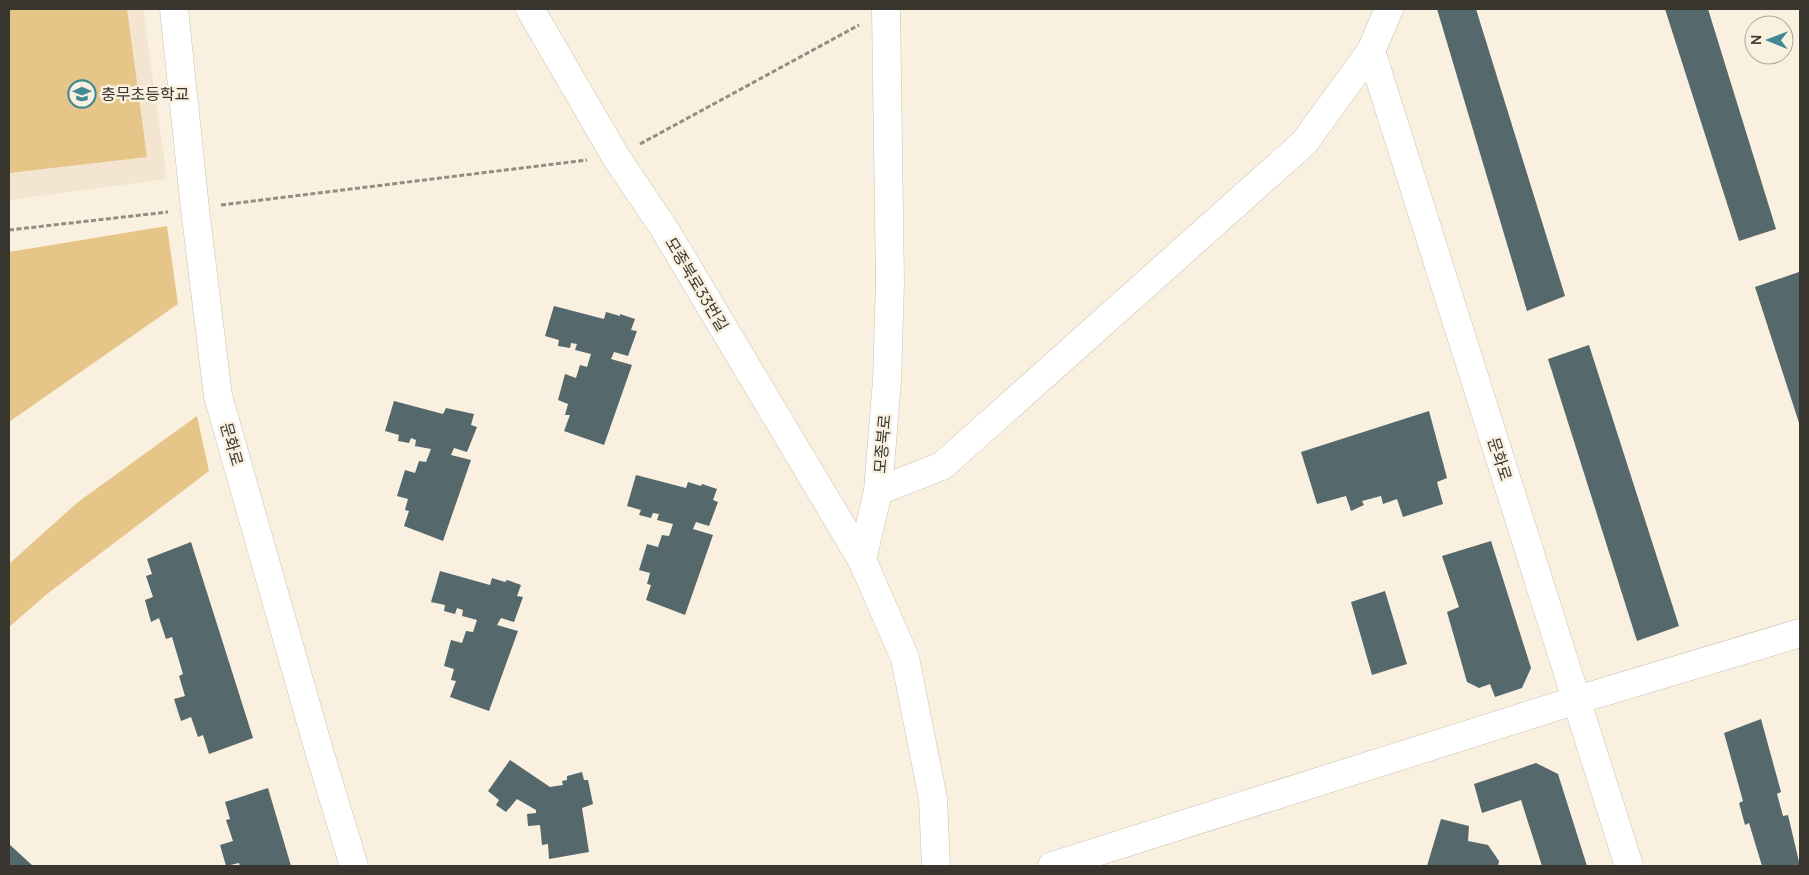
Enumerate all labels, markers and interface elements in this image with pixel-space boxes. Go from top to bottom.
north arrow [1744,15,1794,65]
text: N [1746,35,1765,45]
school or university icon: 충무초등학교 [67,79,97,109]
place label: 충무초등학교 [101,83,189,105]
street label: 모종북로33번길 [660,233,734,335]
street label: 모종북로 [868,413,896,474]
street label: 문화로 [215,420,249,469]
street label: 문화로 [1483,435,1517,484]

